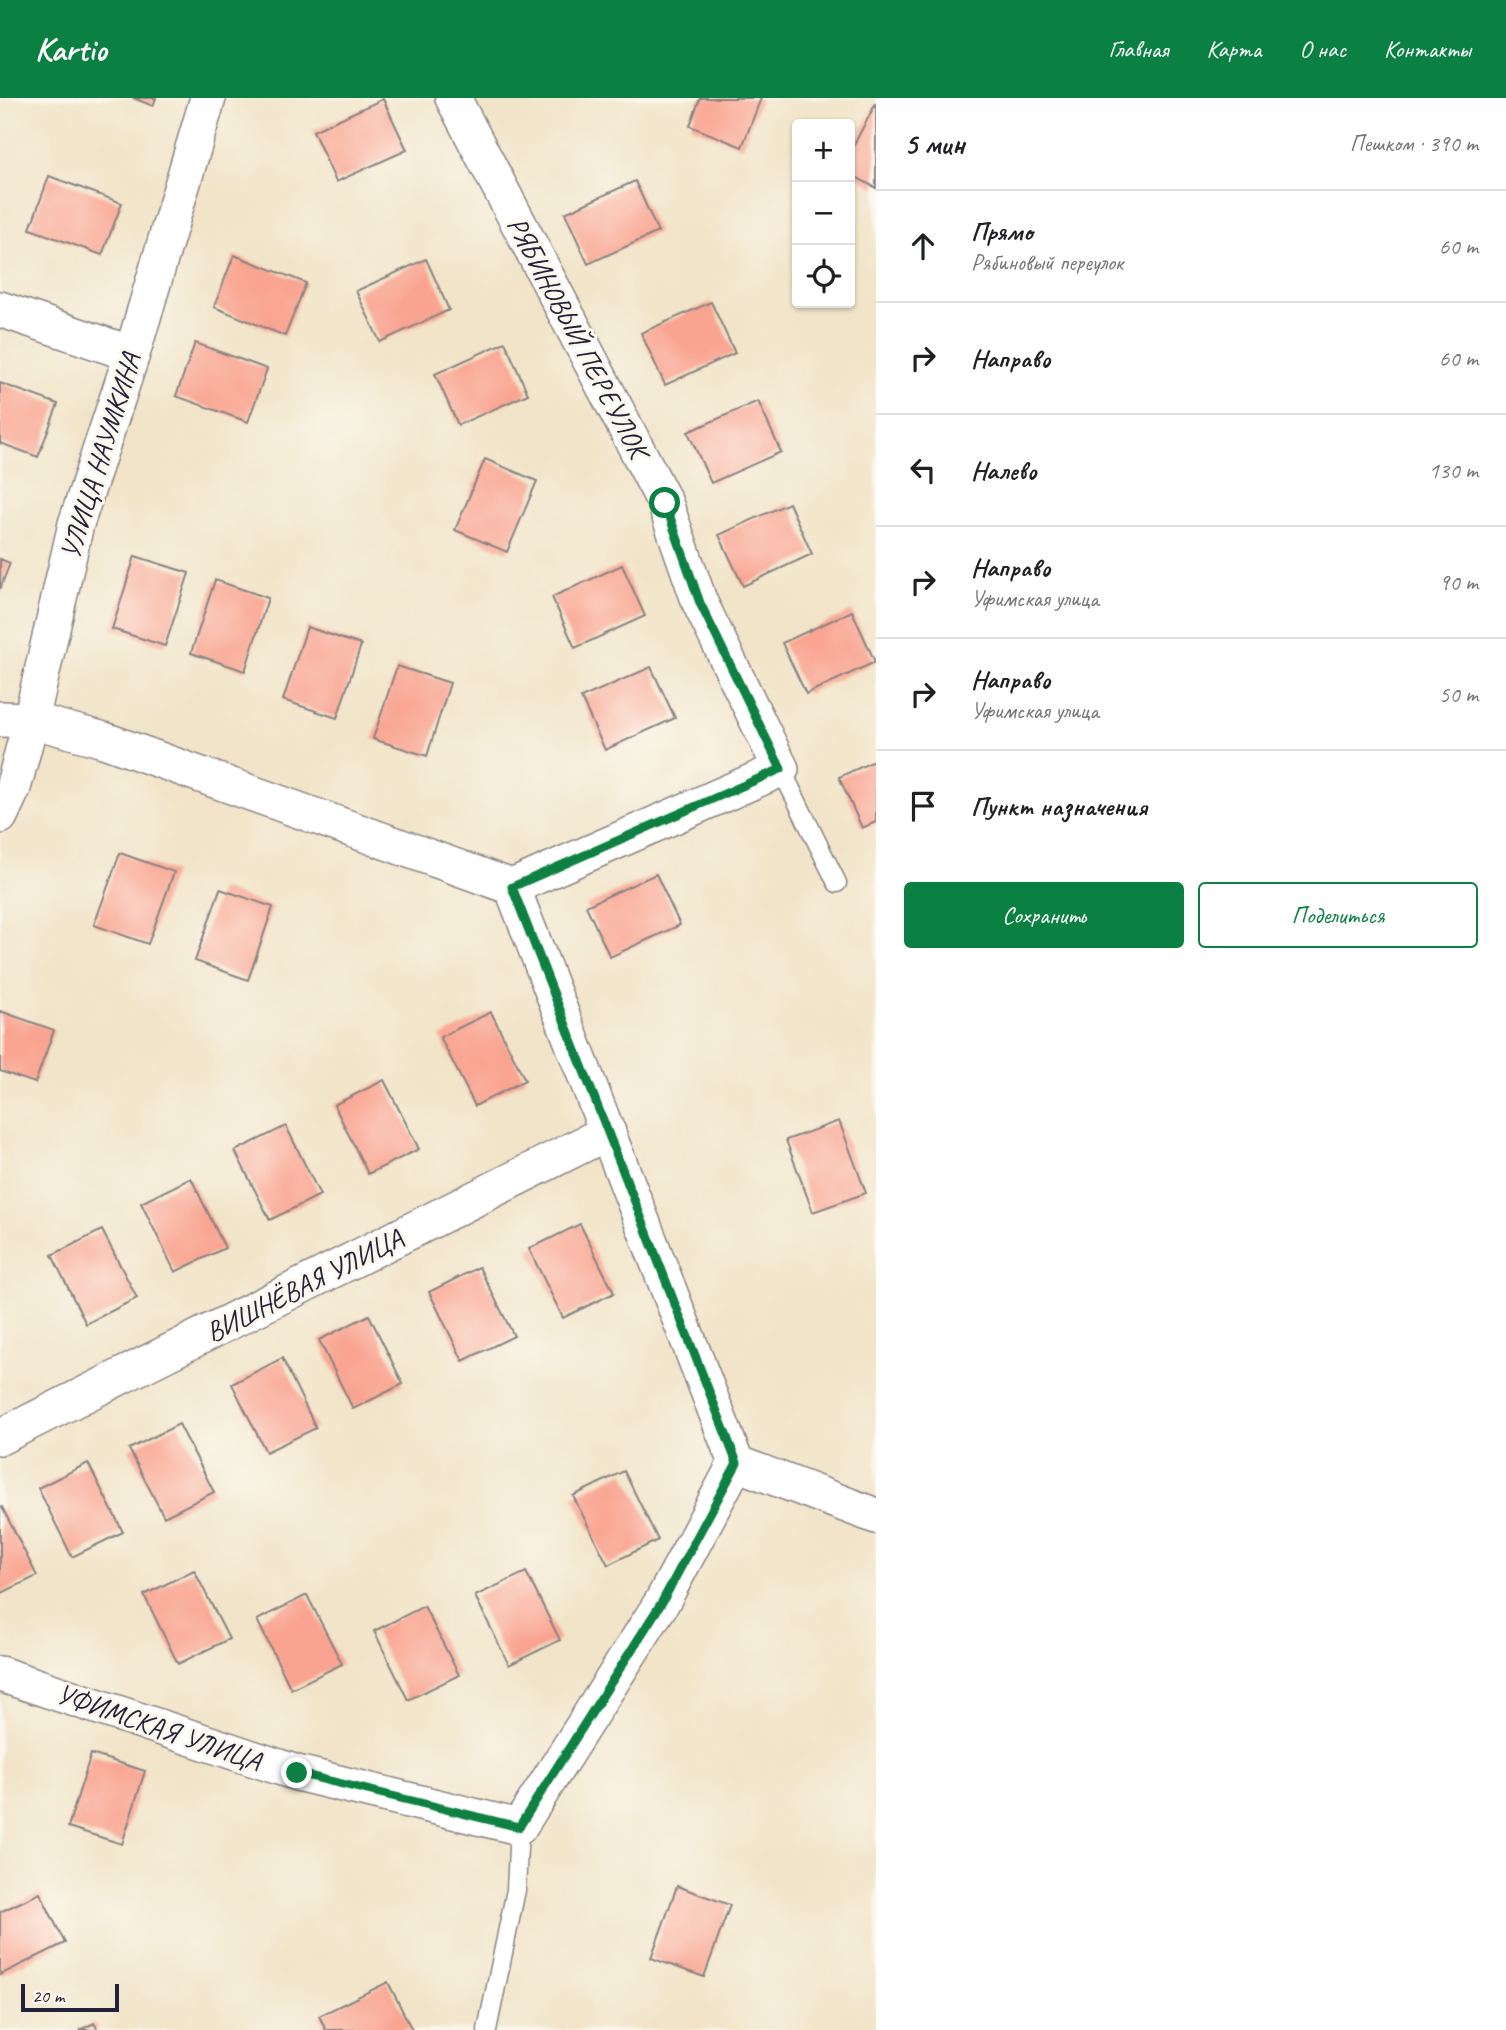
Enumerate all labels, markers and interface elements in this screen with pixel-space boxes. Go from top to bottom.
text: Kartio [35,28,106,70]
text: Главная [1108,34,1169,64]
text: Карта [1207,34,1261,64]
text: О нас [1299,34,1346,64]
text: Контакты [1384,34,1471,64]
map controls [792,119,855,308]
button: + [792,119,855,182]
text: 5 мин [904,125,965,163]
text: Пешком · 390 m [1350,129,1478,158]
button: − [792,182,855,245]
street label: РЯБИНОВЫЙ ПЕРЕУЛОК [500,210,659,469]
text: Прямо [971,215,1033,248]
icon: ahead [904,227,942,265]
text: 60 m [1439,232,1478,261]
button: locate [792,245,855,308]
text: Рябиновый переулок [971,248,1123,277]
icon: right [904,339,942,377]
text: Направо [971,342,1050,375]
text: 60 m [1439,344,1478,373]
street label: УЛИЦА НАУМКИНА [52,347,148,563]
icon: left [904,451,942,489]
text: Налево [971,454,1037,487]
text: 130 m [1429,456,1478,485]
route start [649,487,680,518]
text: Направо [971,551,1050,584]
icon: right [904,563,942,601]
text: 90 m [1439,568,1478,597]
text: Уфимская улица [971,584,1099,613]
text: Направо [971,663,1050,696]
icon: right [904,675,942,713]
text: 50 m [1439,680,1478,709]
text: Уфимская улица [971,696,1099,725]
icon: arrive [904,787,942,825]
text: Пункт назначения [971,790,1147,823]
button: Сохранить [904,882,1184,948]
button: Поделиться [1198,882,1478,948]
street label: ВИШНЁВАЯ УЛИЦА [200,1220,409,1350]
street label: УФИМСКАЯ УЛИЦА [52,1676,268,1779]
route end [281,1757,312,1788]
scale bar [21,1981,119,2013]
text: 20 m [32,1984,64,2008]

